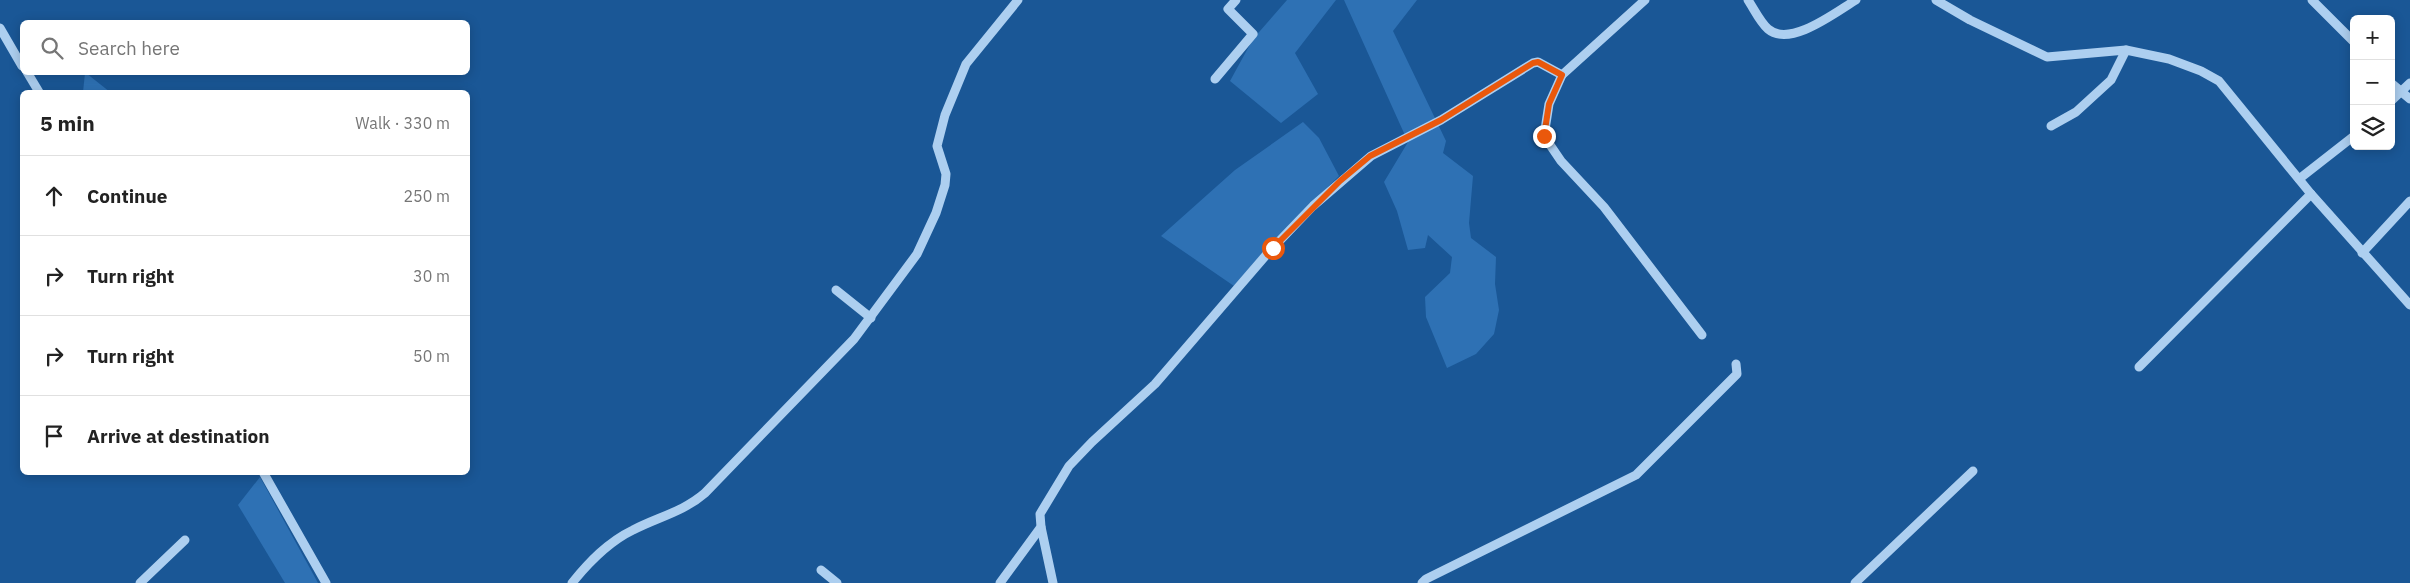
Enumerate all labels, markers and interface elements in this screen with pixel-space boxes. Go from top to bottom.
map controls [2350,15,2395,150]
button: + [2350,15,2395,60]
search box [20,20,470,75]
icon: search [38,34,66,62]
text: Search here [78,36,180,60]
button: − [2350,60,2395,105]
button: layers [2350,105,2395,150]
text: 5 min [40,109,95,137]
text: Walk · 330 m [355,113,450,133]
route end [1533,125,1556,148]
icon: ahead [40,182,68,210]
text: Continue [87,184,167,208]
text: 250 m [403,186,450,206]
route start [1262,237,1285,260]
icon: right [40,262,68,290]
text: Turn right [87,264,174,288]
text: 30 m [413,266,450,286]
icon: right [40,342,68,370]
text: Turn right [87,344,174,368]
text: 50 m [413,346,450,366]
icon: arrive [40,422,68,450]
text: Arrive at destination [87,424,270,448]

